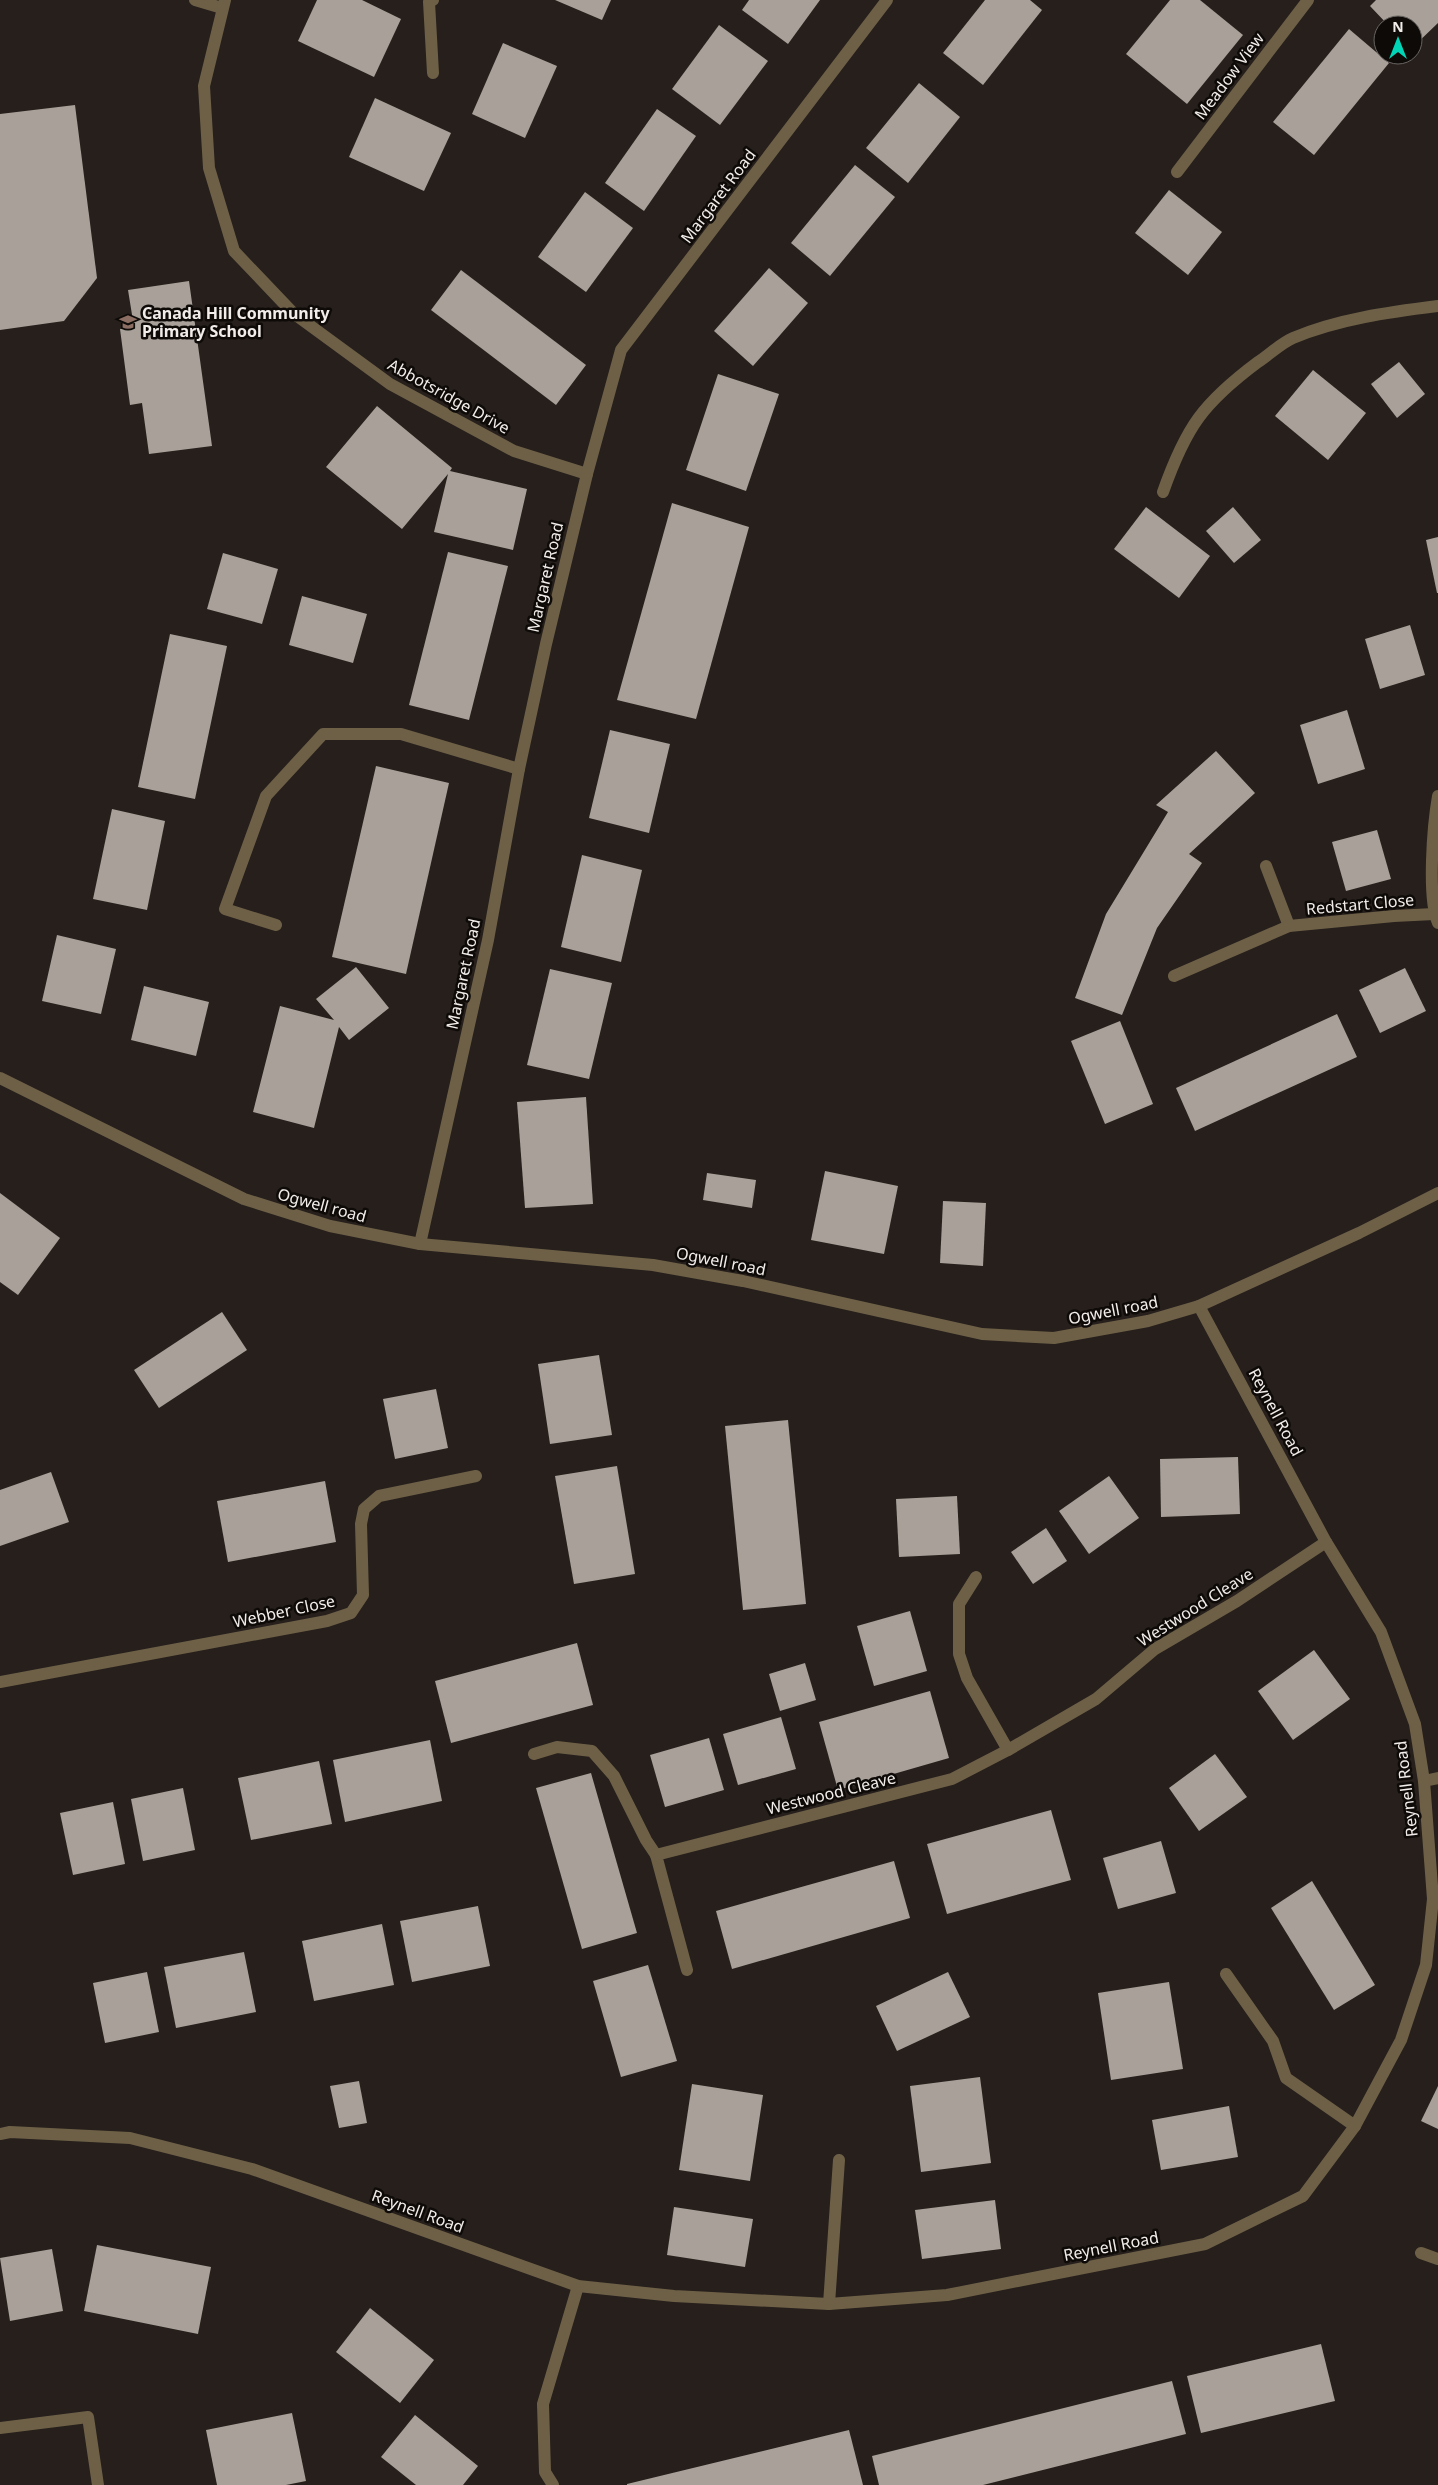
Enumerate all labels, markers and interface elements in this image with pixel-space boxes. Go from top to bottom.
north arrow [1373,15,1423,65]
text: N [1392,17,1404,36]
street label: Meadow View [1189,28,1269,124]
street label: Margaret Road [675,144,761,248]
place label: Canada Hill Community Primary School [142,302,330,342]
school or university icon: Canada Hill Community Primary School [118,312,138,332]
street label: Abbotsridge Drive [384,353,514,439]
street label: Margaret Road [522,520,568,634]
street label: Redstart Close [1305,888,1415,920]
street label: Margaret Road [441,917,485,1031]
street label: Ogwell road [275,1183,369,1227]
street label: Ogwell road [674,1242,768,1280]
street label: Ogwell road [1066,1291,1160,1329]
street label: Reynell Road [1244,1364,1308,1460]
street label: Westwood Cleave [1133,1563,1257,1651]
street label: Webber Close [231,1589,337,1633]
street label: Reynell Road [1389,1740,1423,1838]
street label: Westwood Cleave [764,1766,898,1820]
street label: Reynell Road [369,2184,467,2238]
street label: Reynell Road [1061,2226,1161,2266]

